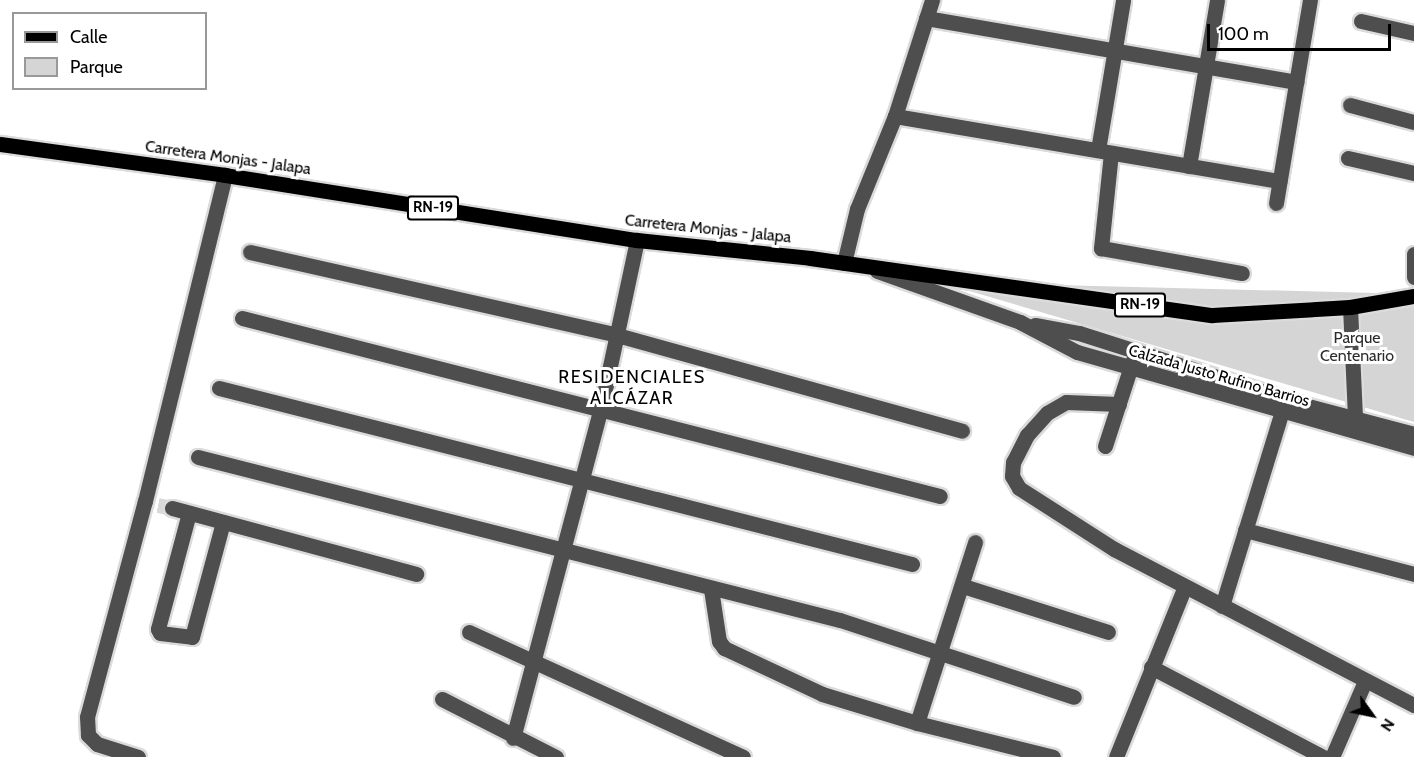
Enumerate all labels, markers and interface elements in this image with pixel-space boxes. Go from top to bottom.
legend [12,12,207,90]
scale bar [1210,12,1394,50]
text: 100 m [1218,23,1269,45]
text: Calle [70,26,107,48]
text: Parque [70,56,123,78]
street label: Carretera Monjas - Jalapa [144,137,312,179]
road number: RN-19 [406,196,460,220]
street label: Carretera Monjas - Jalapa [624,211,792,247]
road number: RN-19 [1113,293,1167,317]
park label: Parque Centenario [1320,328,1394,366]
street label: Calzada Justo Rufino Barrios [1126,341,1312,411]
district label: RESIDENCIALES ALCÁZAR [558,367,706,410]
north arrow [1342,685,1402,745]
text: N [1376,715,1399,735]

